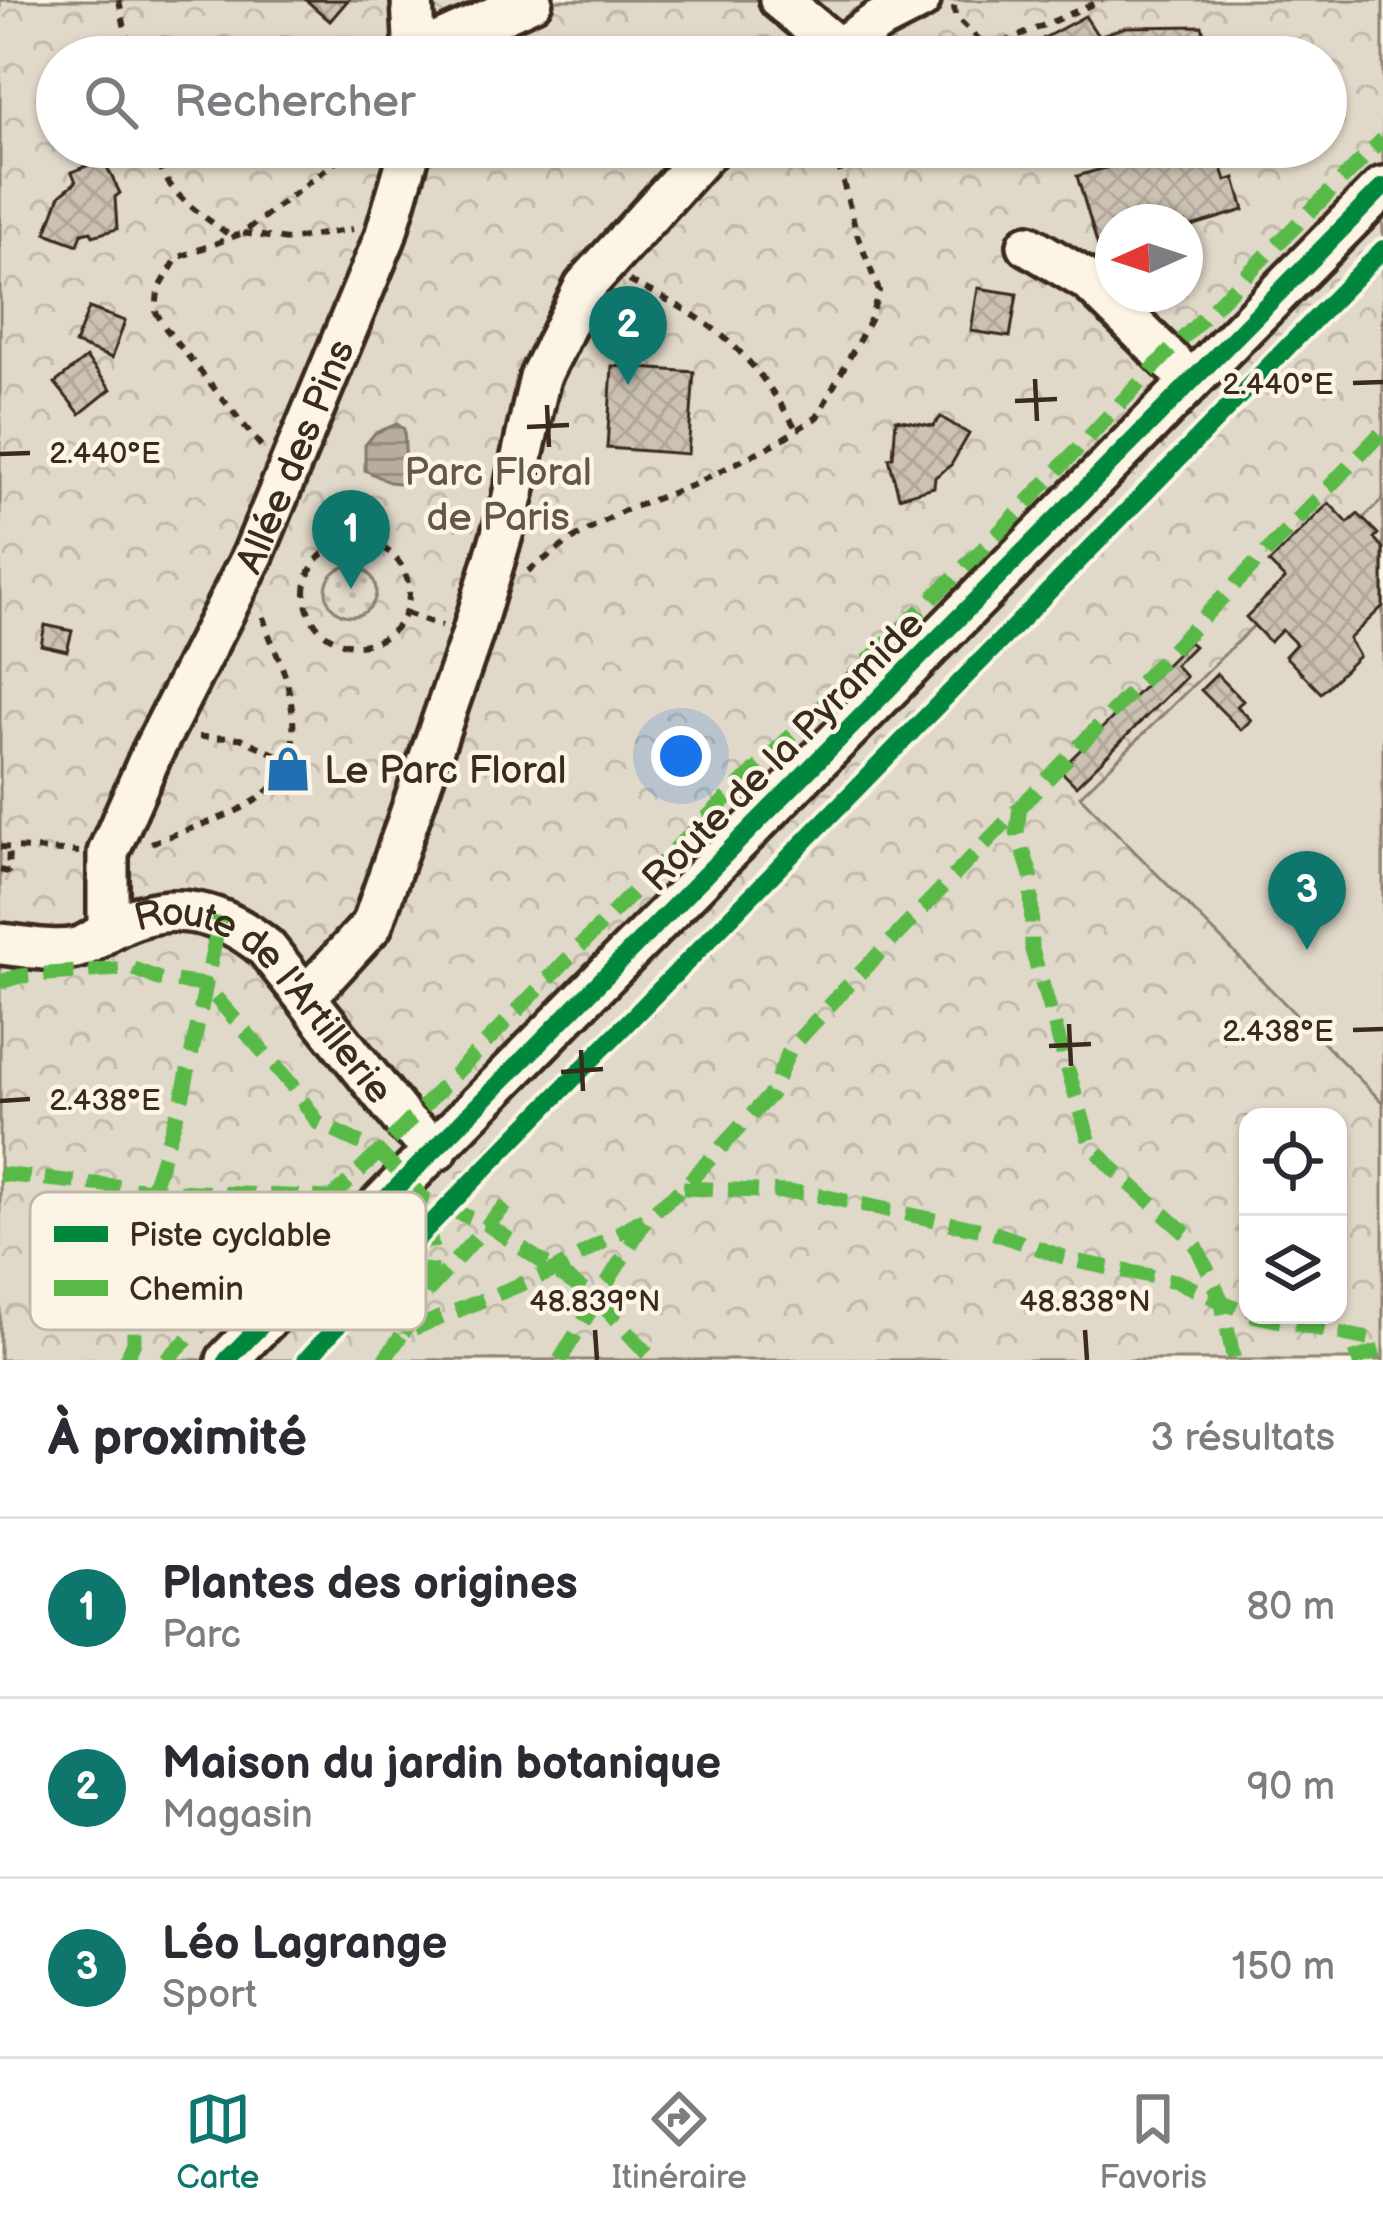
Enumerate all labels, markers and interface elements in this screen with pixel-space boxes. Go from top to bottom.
search box [36,36,1347,168]
icon: search [78,69,144,135]
text: Rechercher [174,75,415,130]
north arrow [1095,204,1203,312]
pin: 2 [589,286,667,385]
street label: Allée des Pins [227,333,366,582]
text: 2.440°E [1222,367,1334,403]
text: 2.440°E [49,436,161,472]
park label: Parc Floral de Paris [404,450,592,542]
pin: 1 [312,490,390,589]
street label: Route de la Pyramide [633,601,934,902]
your location [651,726,711,786]
shop icon: Le Parc Floral [263,744,313,794]
place label: Le Parc Floral [324,748,566,795]
pin: 3 [1268,851,1346,950]
street label: Route de l'Artillerie [130,890,402,1114]
text: 2.438°E [1222,1014,1334,1050]
text: 2.438°E [49,1083,161,1119]
map controls [1239,1108,1347,1324]
button: locate [1239,1108,1347,1216]
legend [30,1192,426,1330]
text: Piste cyclable [129,1216,331,1256]
button: layers [1239,1216,1347,1324]
text: Chemin [129,1270,244,1310]
text: 48.839°N [529,1284,661,1320]
text: 48.838°N [1019,1284,1151,1320]
text: À proximité [48,1408,307,1469]
text: 3 résultats [1150,1415,1335,1462]
text: Plantes des origines [162,1557,578,1612]
text: 1 [79,1584,95,1631]
text: 80 m [1247,1584,1335,1631]
text: Parc [162,1612,241,1659]
text: Maison du jardin botanique [162,1737,721,1792]
text: 2 [75,1764,99,1811]
text: 90 m [1247,1764,1335,1811]
text: Magasin [162,1792,313,1839]
text: Léo Lagrange [162,1917,447,1972]
text: 3 [76,1944,98,1991]
text: 150 m [1232,1944,1335,1991]
text: Sport [162,1972,257,2019]
tab: Carte [176,2086,259,2198]
tab: Itinéraire [612,2086,747,2198]
tab: Favoris [1099,2086,1207,2198]

